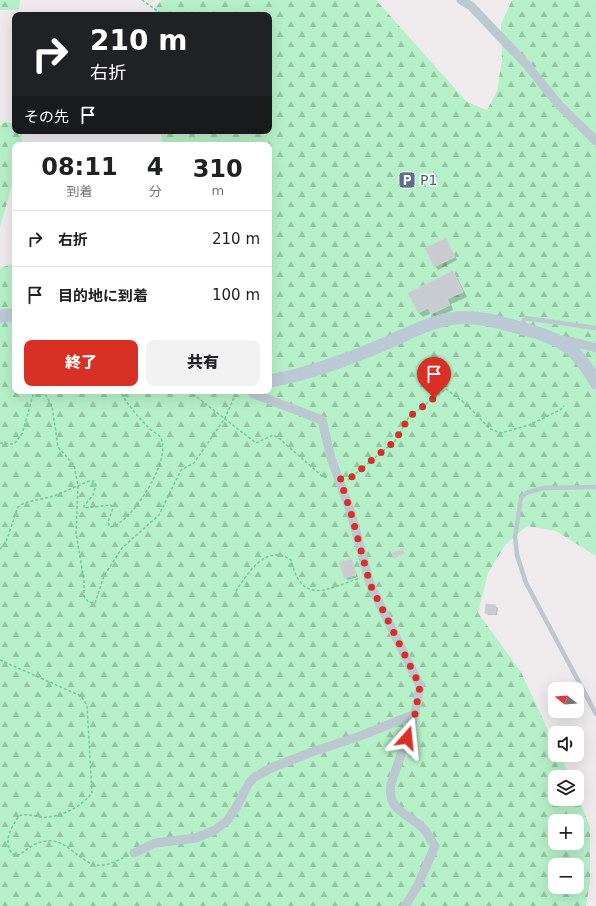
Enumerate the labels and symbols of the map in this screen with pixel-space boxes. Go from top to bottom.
parking icon: P1 [397,170,417,190]
place label: P1 [420,172,437,188]
pin [417,357,451,398]
north arrow [548,682,584,718]
position arrow [386,717,428,759]

